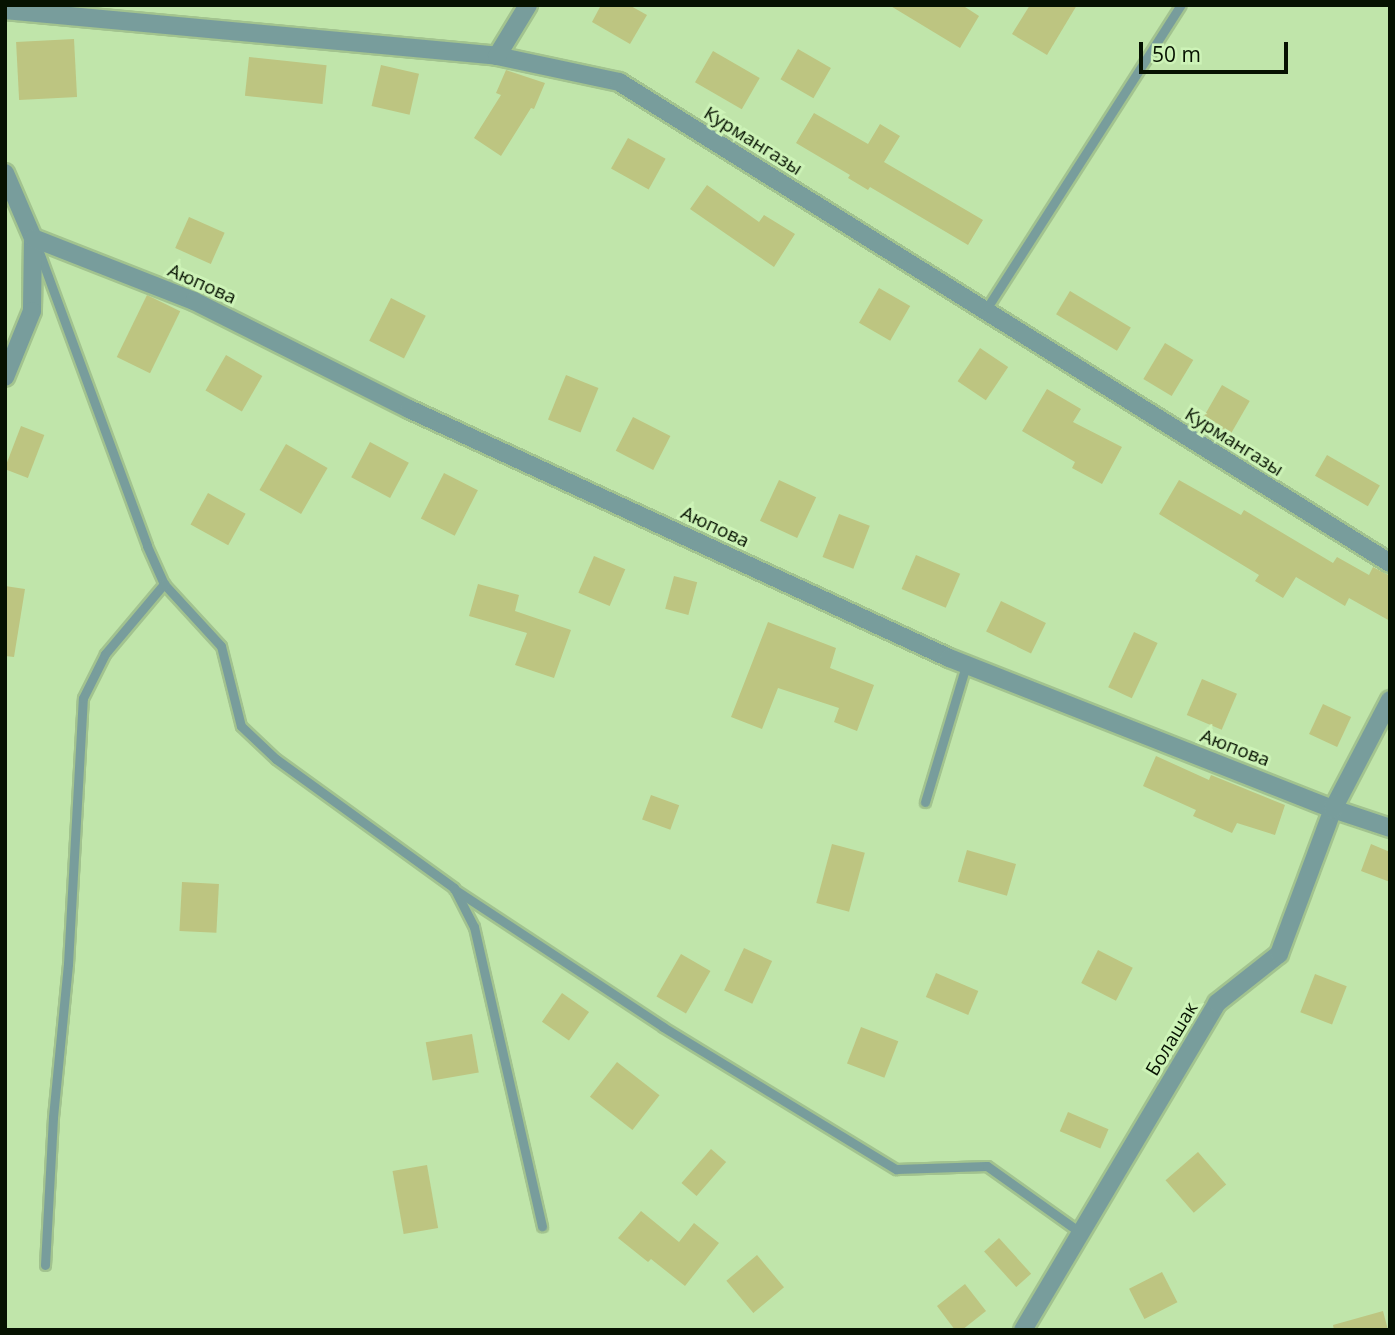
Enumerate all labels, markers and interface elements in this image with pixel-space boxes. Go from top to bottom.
scale bar [1143,28,1292,72]
text: 50 m [1152,40,1201,68]
street label: Курмангазы [700,102,806,180]
street label: Аюпова [164,259,240,309]
street label: Курмангазы [1181,403,1287,481]
street label: Аюпова [677,501,753,553]
street label: Аюпова [1197,724,1273,772]
street label: Болашак [1141,998,1203,1080]

